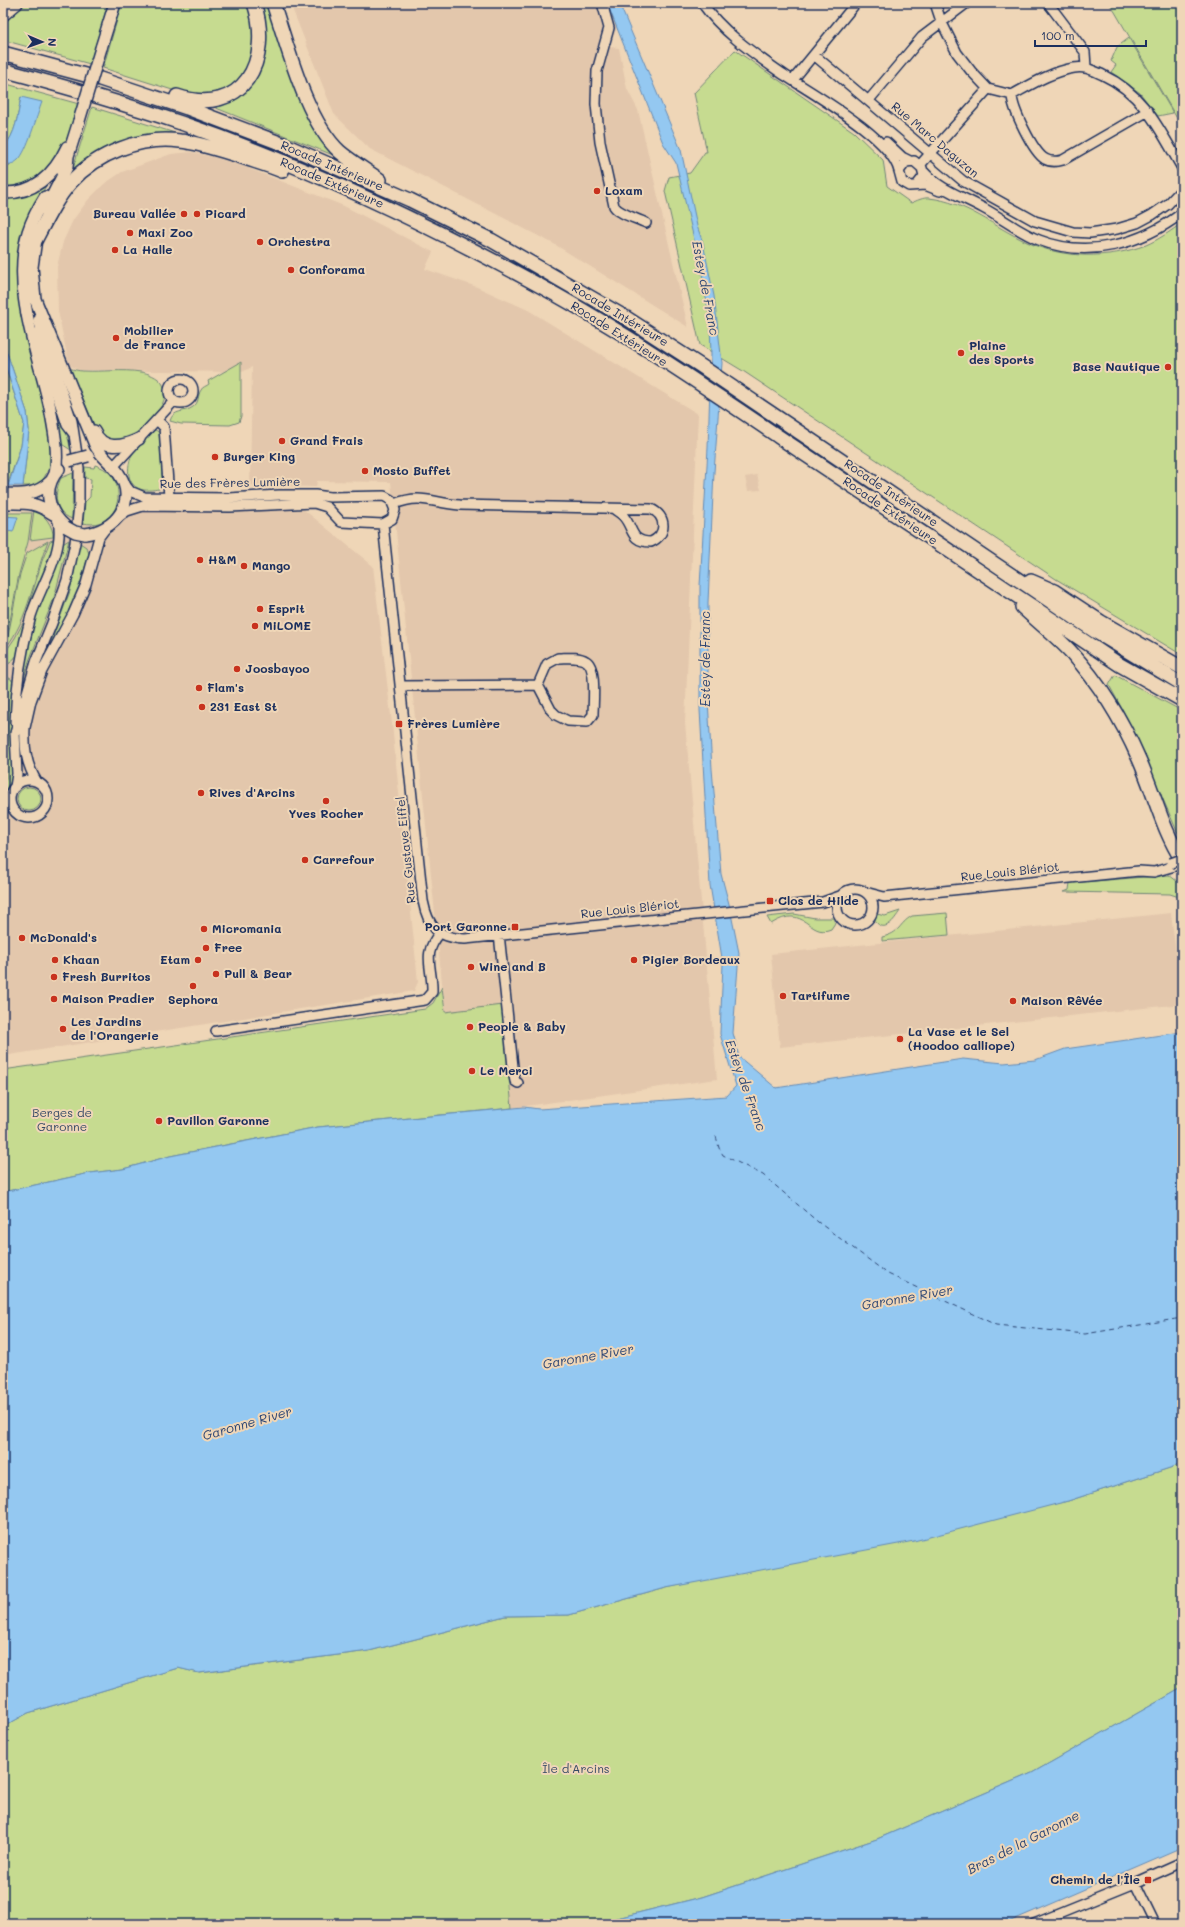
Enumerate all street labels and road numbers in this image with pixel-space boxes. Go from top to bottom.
street label: Rue Marc Daguzan [889,98,983,181]
street label: Rocade Intérieure [279,136,386,194]
street label: Rocade Extérieure [278,153,387,211]
street label: Rocade Intérieure [569,279,672,349]
street label: Rocade Extérieure [568,297,671,369]
street label: Rocade Intérieure [841,455,942,530]
street label: Rocade Extérieure [840,472,941,548]
street label: Rue des Frères Lumière [160,473,300,491]
street label: Rue Gustave Eiffel [391,796,419,904]
street label: Rue Louis Blériot [960,858,1060,884]
street label: Rue Louis Blériot [580,895,680,921]

